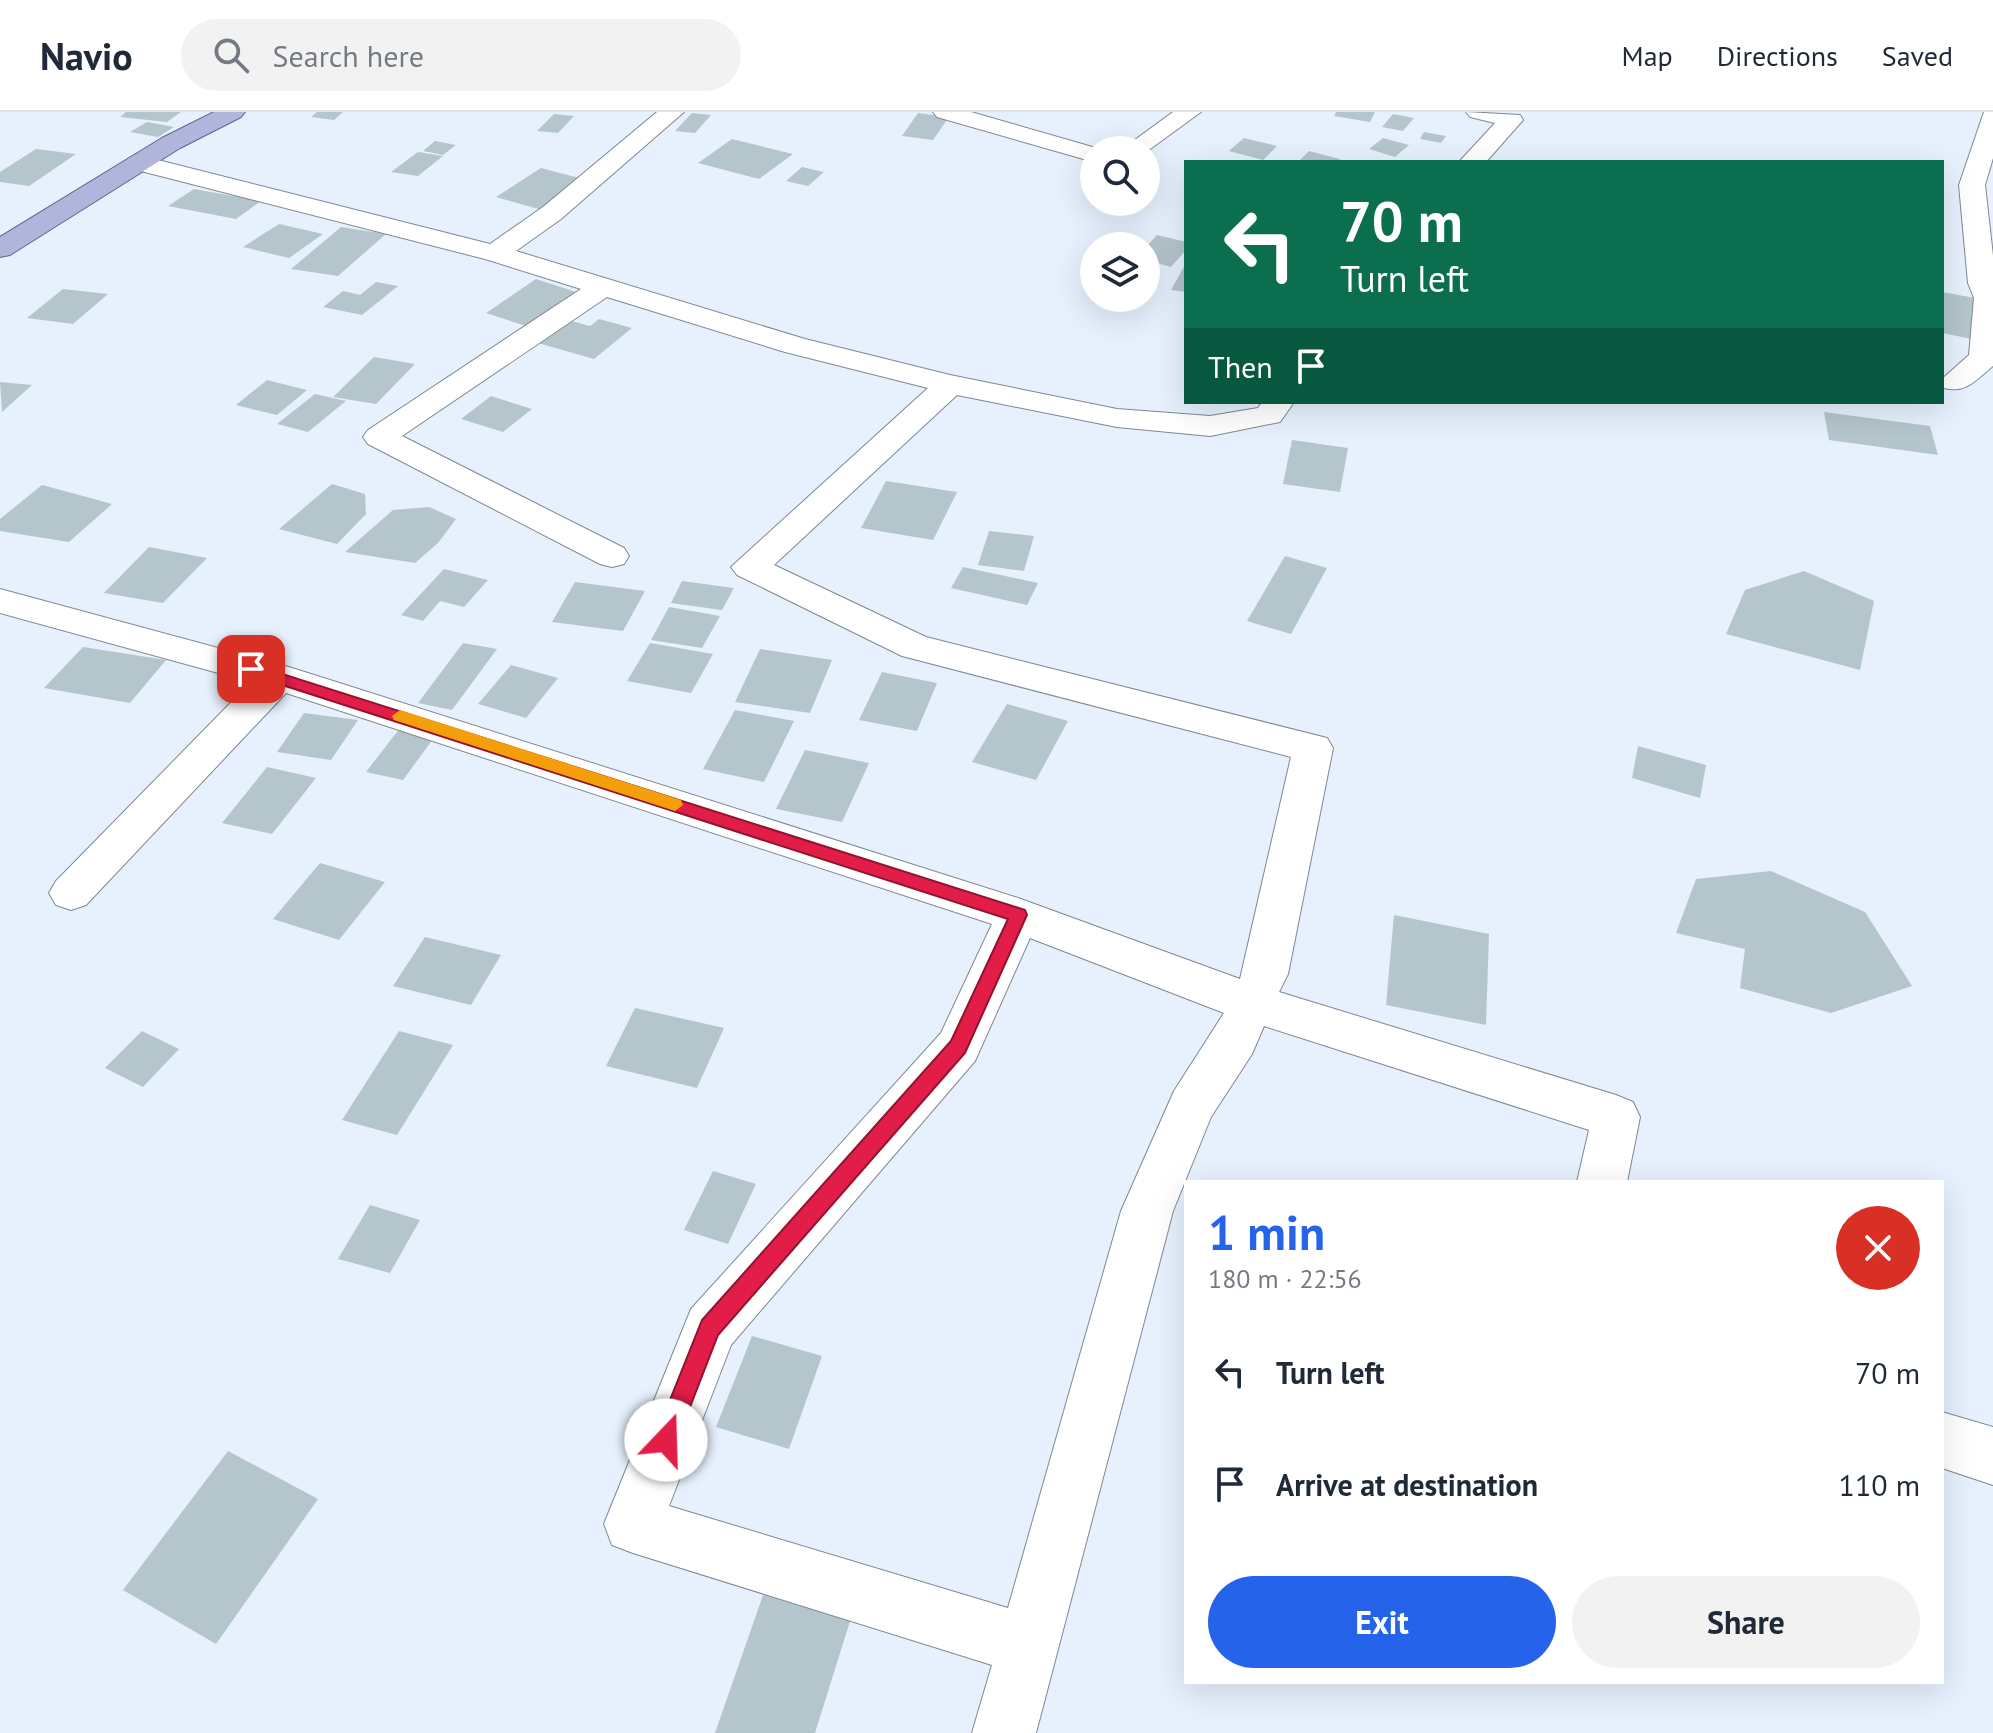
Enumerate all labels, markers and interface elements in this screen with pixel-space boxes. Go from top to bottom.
search box [181,19,741,91]
text: Navio [40,31,133,80]
icon: search [209,33,253,77]
text: Search here [273,36,424,75]
text: Map [1622,37,1673,74]
text: Directions [1717,37,1838,74]
text: Saved [1882,37,1953,74]
map controls [1080,136,1160,312]
button: search [1080,136,1160,216]
text: 70 m [1340,185,1463,257]
icon: left [1208,192,1312,296]
button: layers [1080,232,1160,312]
text: Turn left [1340,255,1469,302]
icon: arrive [1289,344,1333,388]
text: Then [1208,347,1273,386]
pin [217,635,285,703]
icon: arrive [229,647,273,691]
text: 1 min [1208,1201,1325,1263]
button: close [1836,1206,1920,1290]
text: 180 m · 22:56 [1208,1262,1362,1295]
icon: left [1208,1350,1252,1394]
text: Turn left [1276,1353,1384,1392]
text: 70 m [1855,1353,1920,1392]
position arrow [624,1398,708,1482]
icon: arrive [1208,1462,1252,1506]
text: Arrive at destination [1276,1465,1538,1504]
text: 110 m [1839,1465,1920,1504]
button: Exit [1208,1576,1556,1668]
button: Share [1572,1576,1920,1668]

